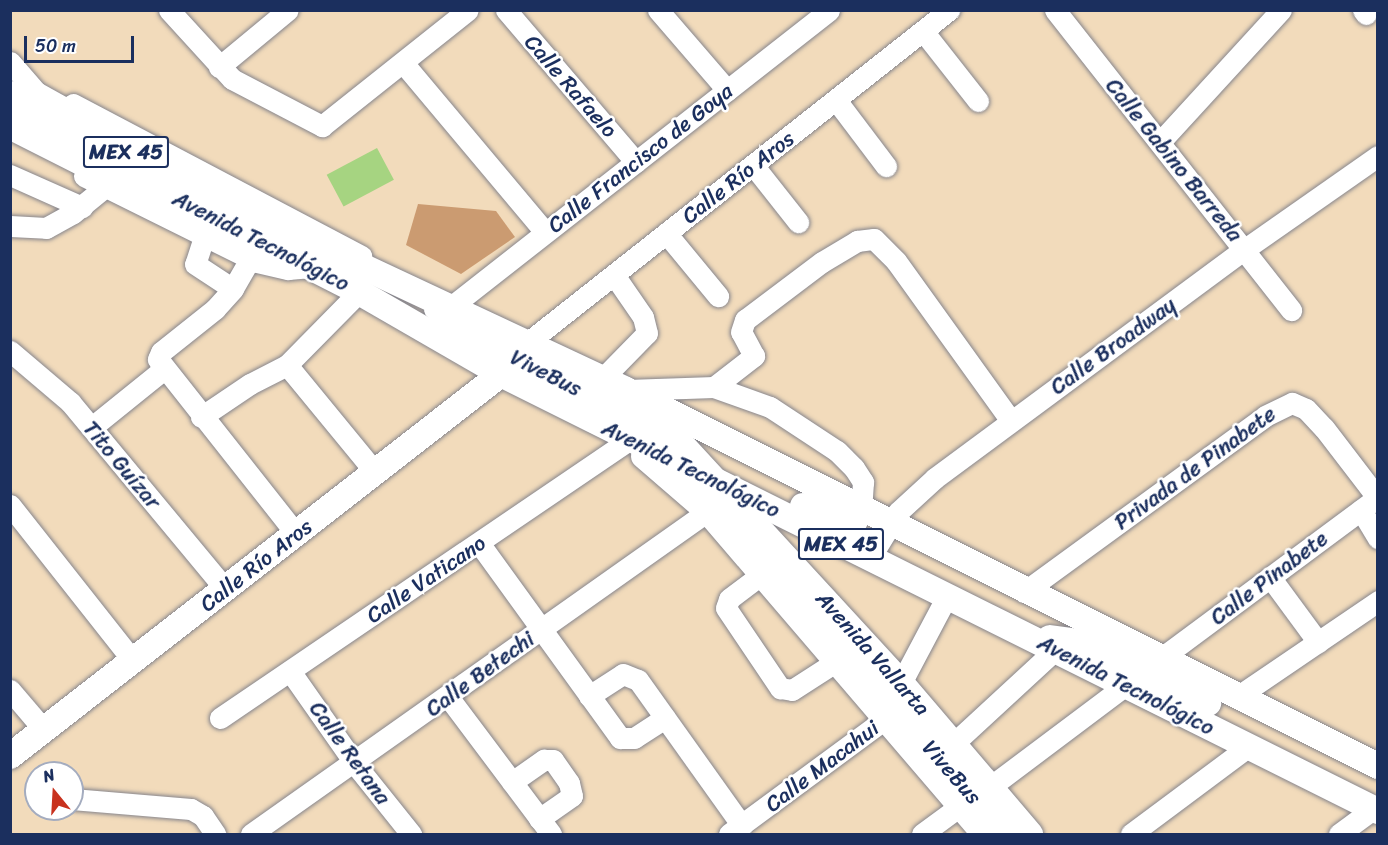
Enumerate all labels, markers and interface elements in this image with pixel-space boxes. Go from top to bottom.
scale bar [27,24,136,62]
street label: Calle Rafaelo [519,29,623,143]
text: 50 m [35,30,76,62]
street label: Calle Gabino Barreda [1100,73,1248,247]
street label: Calle Francisco de Goya [542,77,738,239]
street label: Calle Río Aros [677,125,799,229]
road number: MEX 45 [82,134,170,170]
street label: Avenida Tecnológico [168,185,354,297]
street label: Calle Broadway [1045,292,1181,400]
street label: ViveBus [506,344,586,402]
street label: Privada de Pinabete [1110,401,1280,535]
street label: Avenida Tecnológico [598,414,784,524]
street label: Tito Guízar [78,416,166,514]
street label: Calle Río Aros [195,513,317,617]
road number: MEX 45 [798,526,884,562]
street label: Calle Pinabete [1205,526,1333,630]
street label: Calle Vaticano [362,530,490,628]
street label: Avenida Vallarta [810,585,936,721]
street label: Calle Betechi [420,625,540,723]
street label: Avenida Tecnológico [1033,629,1219,741]
street label: Calle Retana [303,696,397,810]
street label: Calle Macahui [760,715,884,817]
street label: ViveBus [917,734,987,810]
text: N [39,760,59,791]
north arrow [24,761,84,821]

